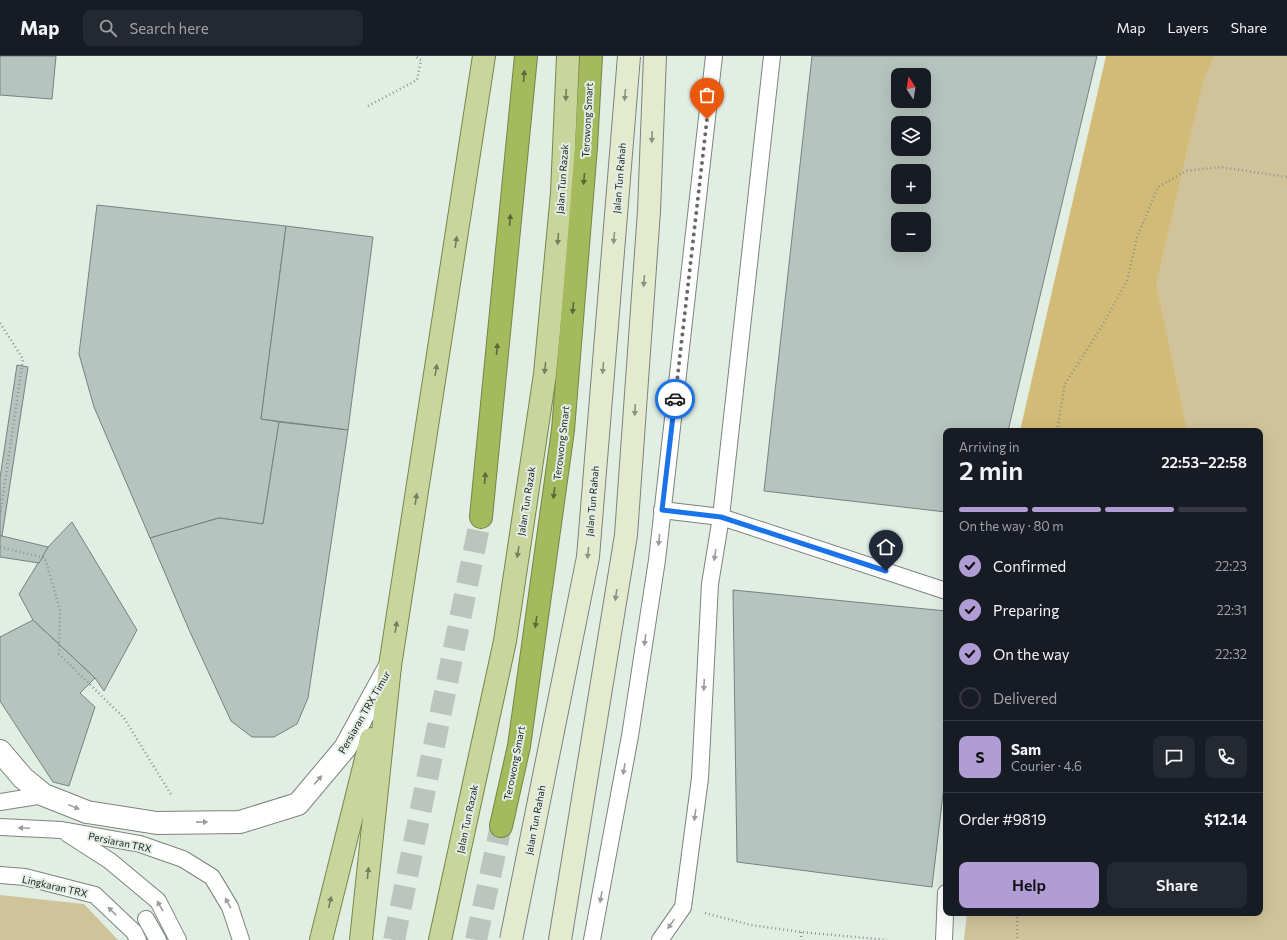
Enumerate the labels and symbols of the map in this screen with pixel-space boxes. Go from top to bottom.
north arrow [891,68,931,108]
one-way arrow [520,70,527,82]
pin [690,78,724,119]
street label: Terowong Smart [579,82,595,158]
one-way arrow [563,89,570,101]
one-way arrow [622,89,629,101]
one-way arrow [649,131,655,144]
street label: Jalan Tun Rahah [610,142,628,214]
street label: Jalan Tun Razak [554,143,570,214]
one-way arrow [580,173,587,185]
one-way arrow [507,214,513,226]
one-way arrow [611,232,617,244]
one-way arrow [554,233,561,245]
one-way arrow [453,236,459,248]
one-way arrow [641,275,648,287]
one-way arrow [570,302,577,314]
one-way arrow [494,343,501,355]
one-way arrow [542,362,549,374]
one-way arrow [600,362,607,374]
one-way arrow [433,364,439,376]
courier [655,379,695,419]
one-way arrow [632,404,639,416]
street label: Terowong Smart [550,405,572,481]
street label: Jalan Tun Razak [515,465,537,536]
street label: Jalan Tun Rahah [583,465,601,537]
one-way arrow [482,472,488,484]
one-way arrow [551,487,557,499]
one-way arrow [413,493,419,505]
pin [869,530,903,571]
one-way arrow [656,534,662,546]
one-way arrow [515,546,521,558]
one-way arrow [585,547,591,559]
one-way arrow [712,549,718,562]
one-way arrow [613,589,619,601]
one-way arrow [533,616,539,628]
one-way arrow [393,621,399,633]
one-way arrow [642,634,648,647]
street label: Persiaran TRX Timur [335,669,393,755]
one-way arrow [701,679,708,691]
street label: Terowong Smart [501,725,527,801]
one-way arrow [621,763,627,775]
one-way arrow [314,774,323,785]
street label: Jalan Tun Razak [454,783,480,854]
street label: Jalan Tun Rahah [522,784,548,856]
one-way arrow [68,804,79,810]
one-way arrow [692,808,698,821]
one-way arrow [196,819,208,826]
one-way arrow [18,825,30,832]
street label: Persiaran TRX [87,829,153,855]
one-way arrow [365,867,372,879]
street label: Lingkaran TRX [21,873,89,899]
one-way arrow [598,891,604,903]
one-way arrow [327,896,333,908]
one-way arrow [224,898,231,909]
one-way arrow [157,900,164,912]
one-way arrow [107,906,117,916]
one-way arrow [667,918,675,929]

